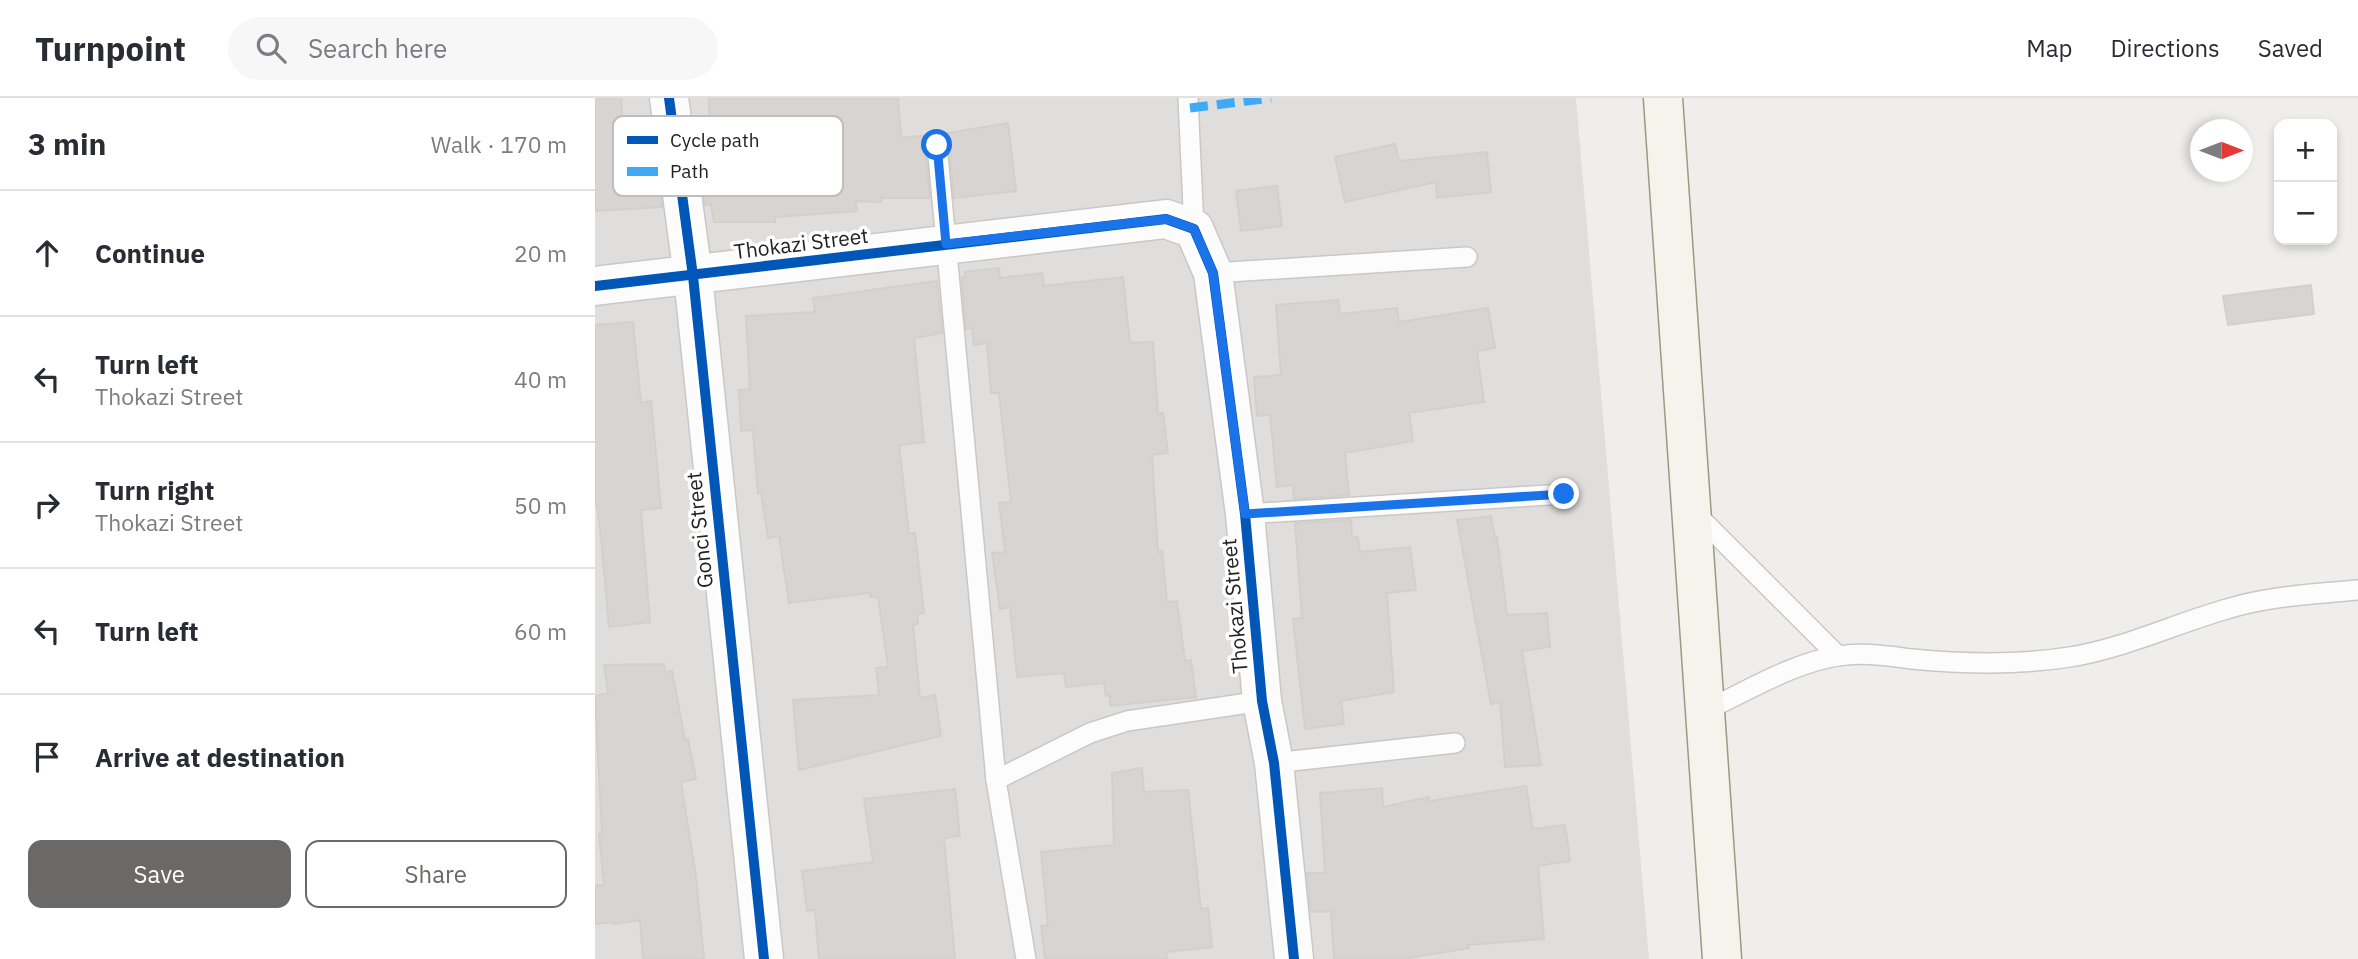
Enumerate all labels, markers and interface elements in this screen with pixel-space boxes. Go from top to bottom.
search box [228,17,718,80]
text: Turnpoint [35,27,186,70]
icon: search [252,29,290,67]
text: Search here [308,31,447,65]
text: Map [2026,32,2072,64]
text: Directions [2110,32,2220,64]
text: Saved [2258,32,2323,64]
legend [613,116,843,196]
north arrow [2190,119,2253,182]
map controls [2274,119,2337,245]
button: + [2274,119,2337,182]
text: 3 min [28,124,106,163]
text: Cycle path [670,128,759,152]
text: Walk · 170 m [431,129,567,159]
route start [921,129,952,160]
text: Path [670,159,709,183]
button: − [2274,182,2337,245]
street label: Thokazi Street [732,221,870,265]
icon: ahead [28,234,66,272]
text: Continue [95,236,205,270]
text: 20 m [514,238,567,268]
text: Turn left [95,347,198,381]
icon: left [28,360,66,398]
text: 40 m [514,364,567,394]
text: Thokazi Street [95,381,243,411]
street label: Gonci Street [679,471,719,589]
text: Turn right [95,473,214,507]
route end [1548,478,1579,509]
icon: right [28,486,66,524]
text: 50 m [514,490,567,520]
text: Thokazi Street [95,507,243,537]
street label: Thokazi Street [1214,537,1254,675]
icon: left [28,612,66,650]
text: Turn left [95,614,198,648]
text: 60 m [514,616,567,646]
icon: arrive [28,738,66,776]
text: Arrive at destination [95,740,345,774]
button: Save [28,840,291,908]
button: Share [305,840,567,908]

